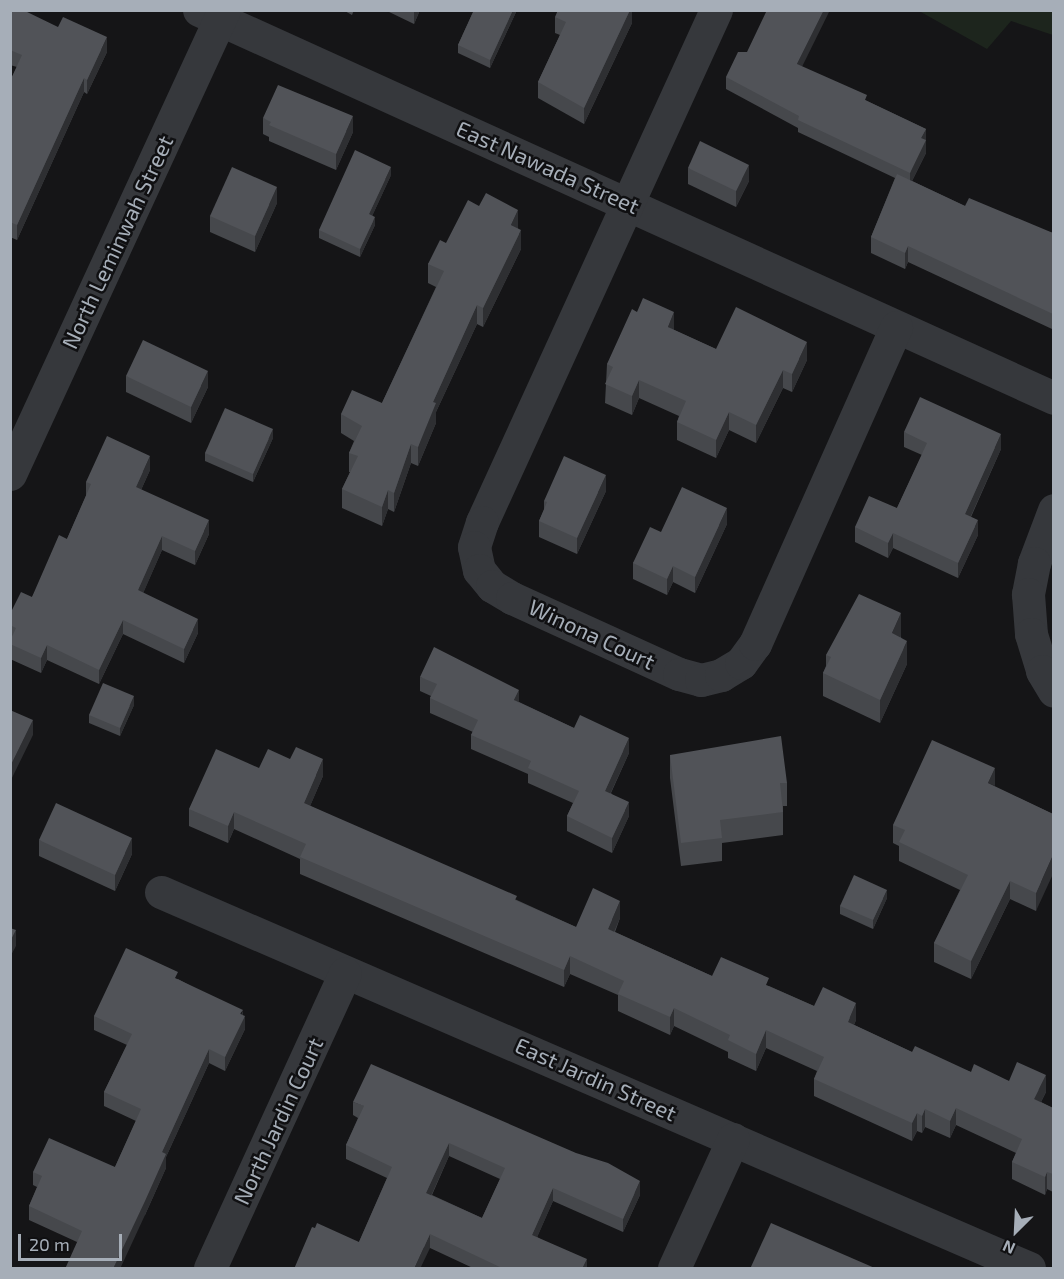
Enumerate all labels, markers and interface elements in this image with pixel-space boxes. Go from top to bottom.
street label: East Nawada Street [453,115,643,219]
street label: North Leminwah Street [56,131,178,353]
street label: Winona Court [525,593,659,675]
street label: East Jardin Street [511,1032,681,1126]
street label: North Jardin Court [228,1033,328,1209]
north arrow [986,1201,1046,1261]
scale bar [21,1222,124,1260]
text: 20 m [29,1233,70,1255]
text: N [999,1237,1018,1259]

